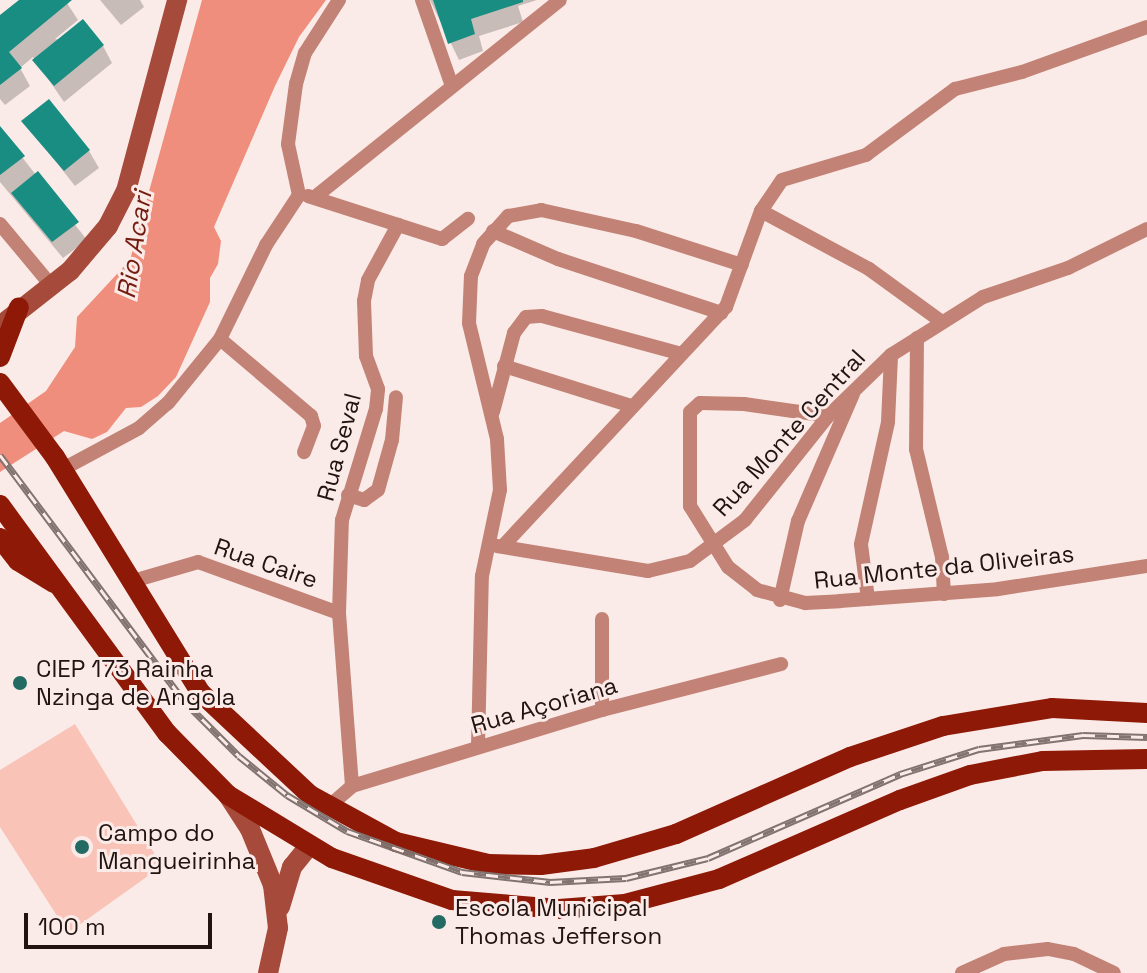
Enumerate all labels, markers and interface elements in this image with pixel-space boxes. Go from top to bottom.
water label: Rio Acari [111,189,159,301]
street label: Rua Monte Central [707,344,871,522]
street label: Rua Seval [311,390,367,504]
street label: Rua Caire [210,532,322,594]
street label: Rua Monte da Oliveiras [812,539,1076,595]
place label: CIEP 173 Rainha Nzinga de Angola [36,655,236,711]
street label: Rua Açoriana [467,670,621,740]
marker: CIEP 173 Rainha Nzinga de Angola [11,674,29,692]
place label: Campo do Mangueirinha [98,819,256,875]
marker: Campo do Mangueirinha [73,838,91,856]
place label: Escola Municipal Thomas Jefferson [455,894,662,950]
scale bar [28,897,216,947]
text: 100 m [38,911,106,942]
marker: Escola Municipal Thomas Jefferson [430,913,448,931]

